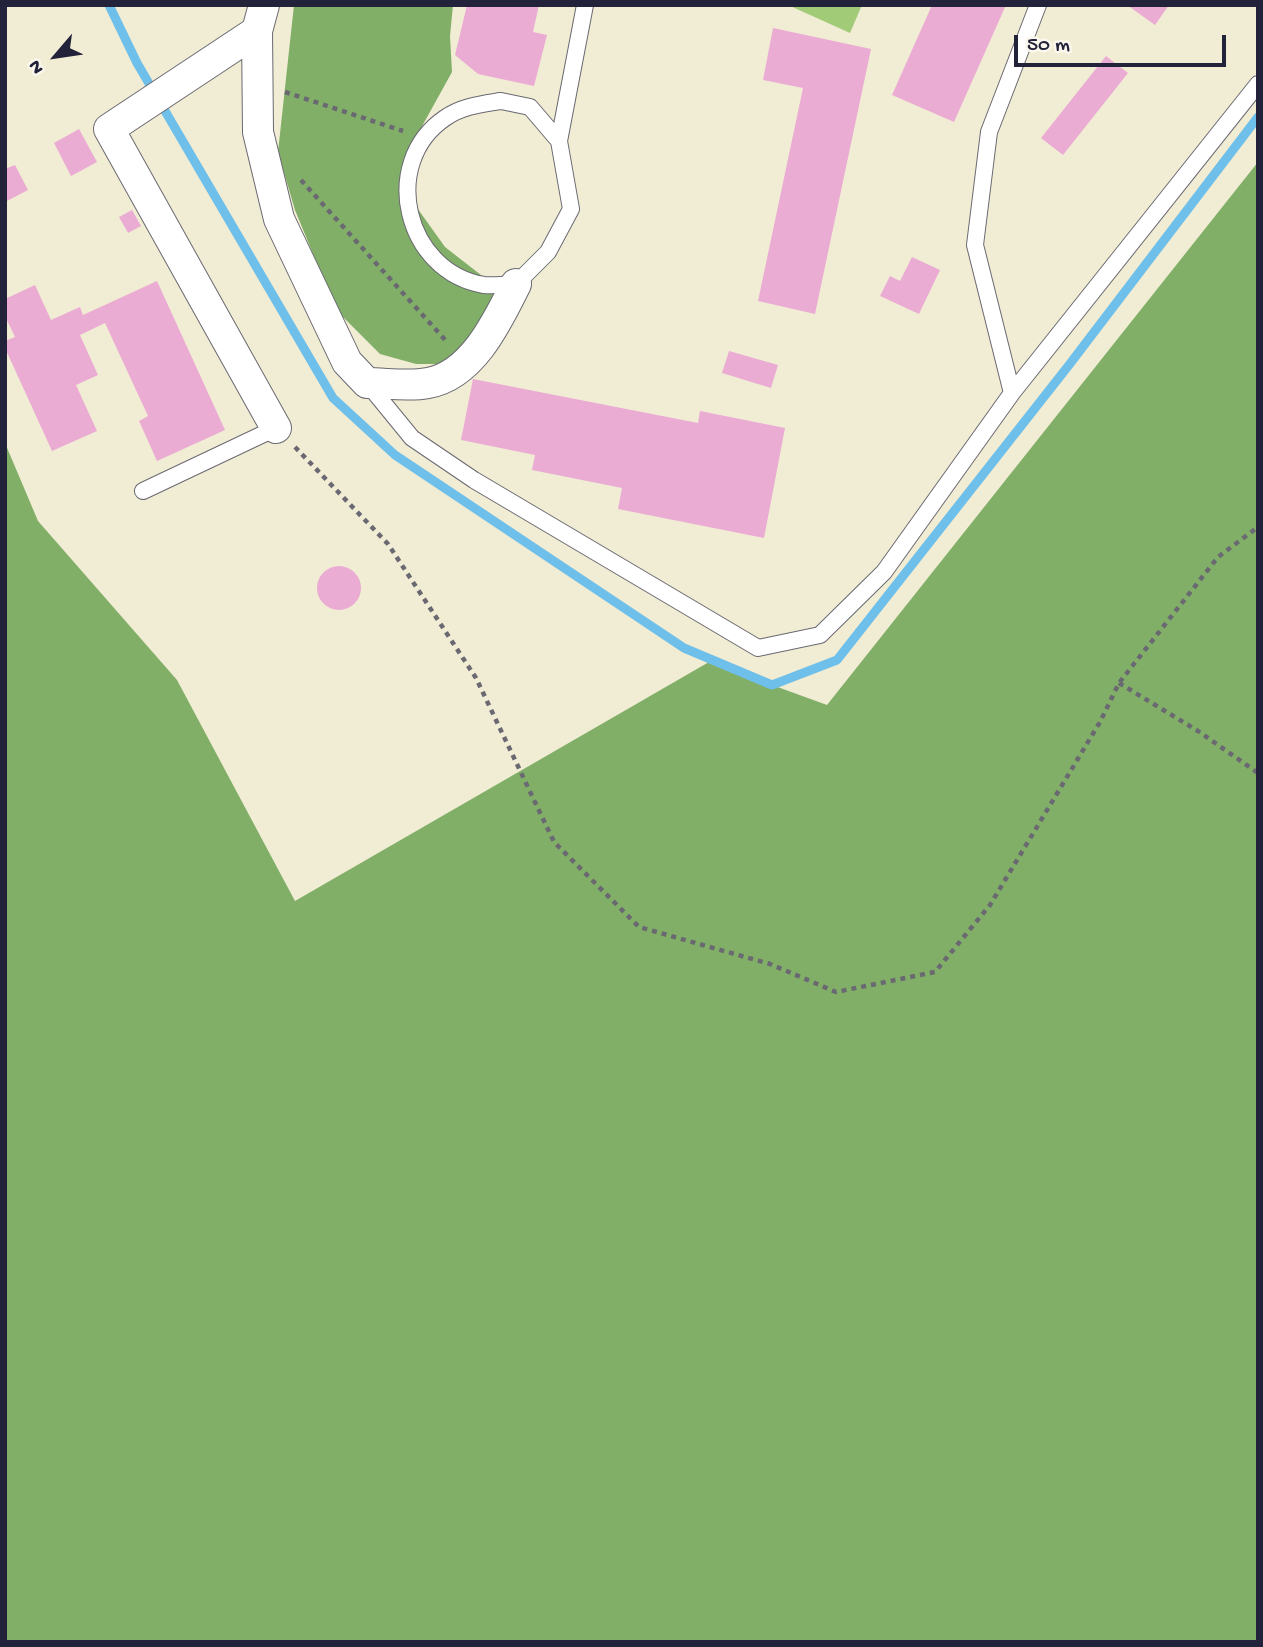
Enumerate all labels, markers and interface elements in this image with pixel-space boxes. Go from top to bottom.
north arrow [21,21,91,91]
scale bar [1018,21,1230,65]
text: 50 m [1027,34,1070,59]
text: N [24,55,50,77]

